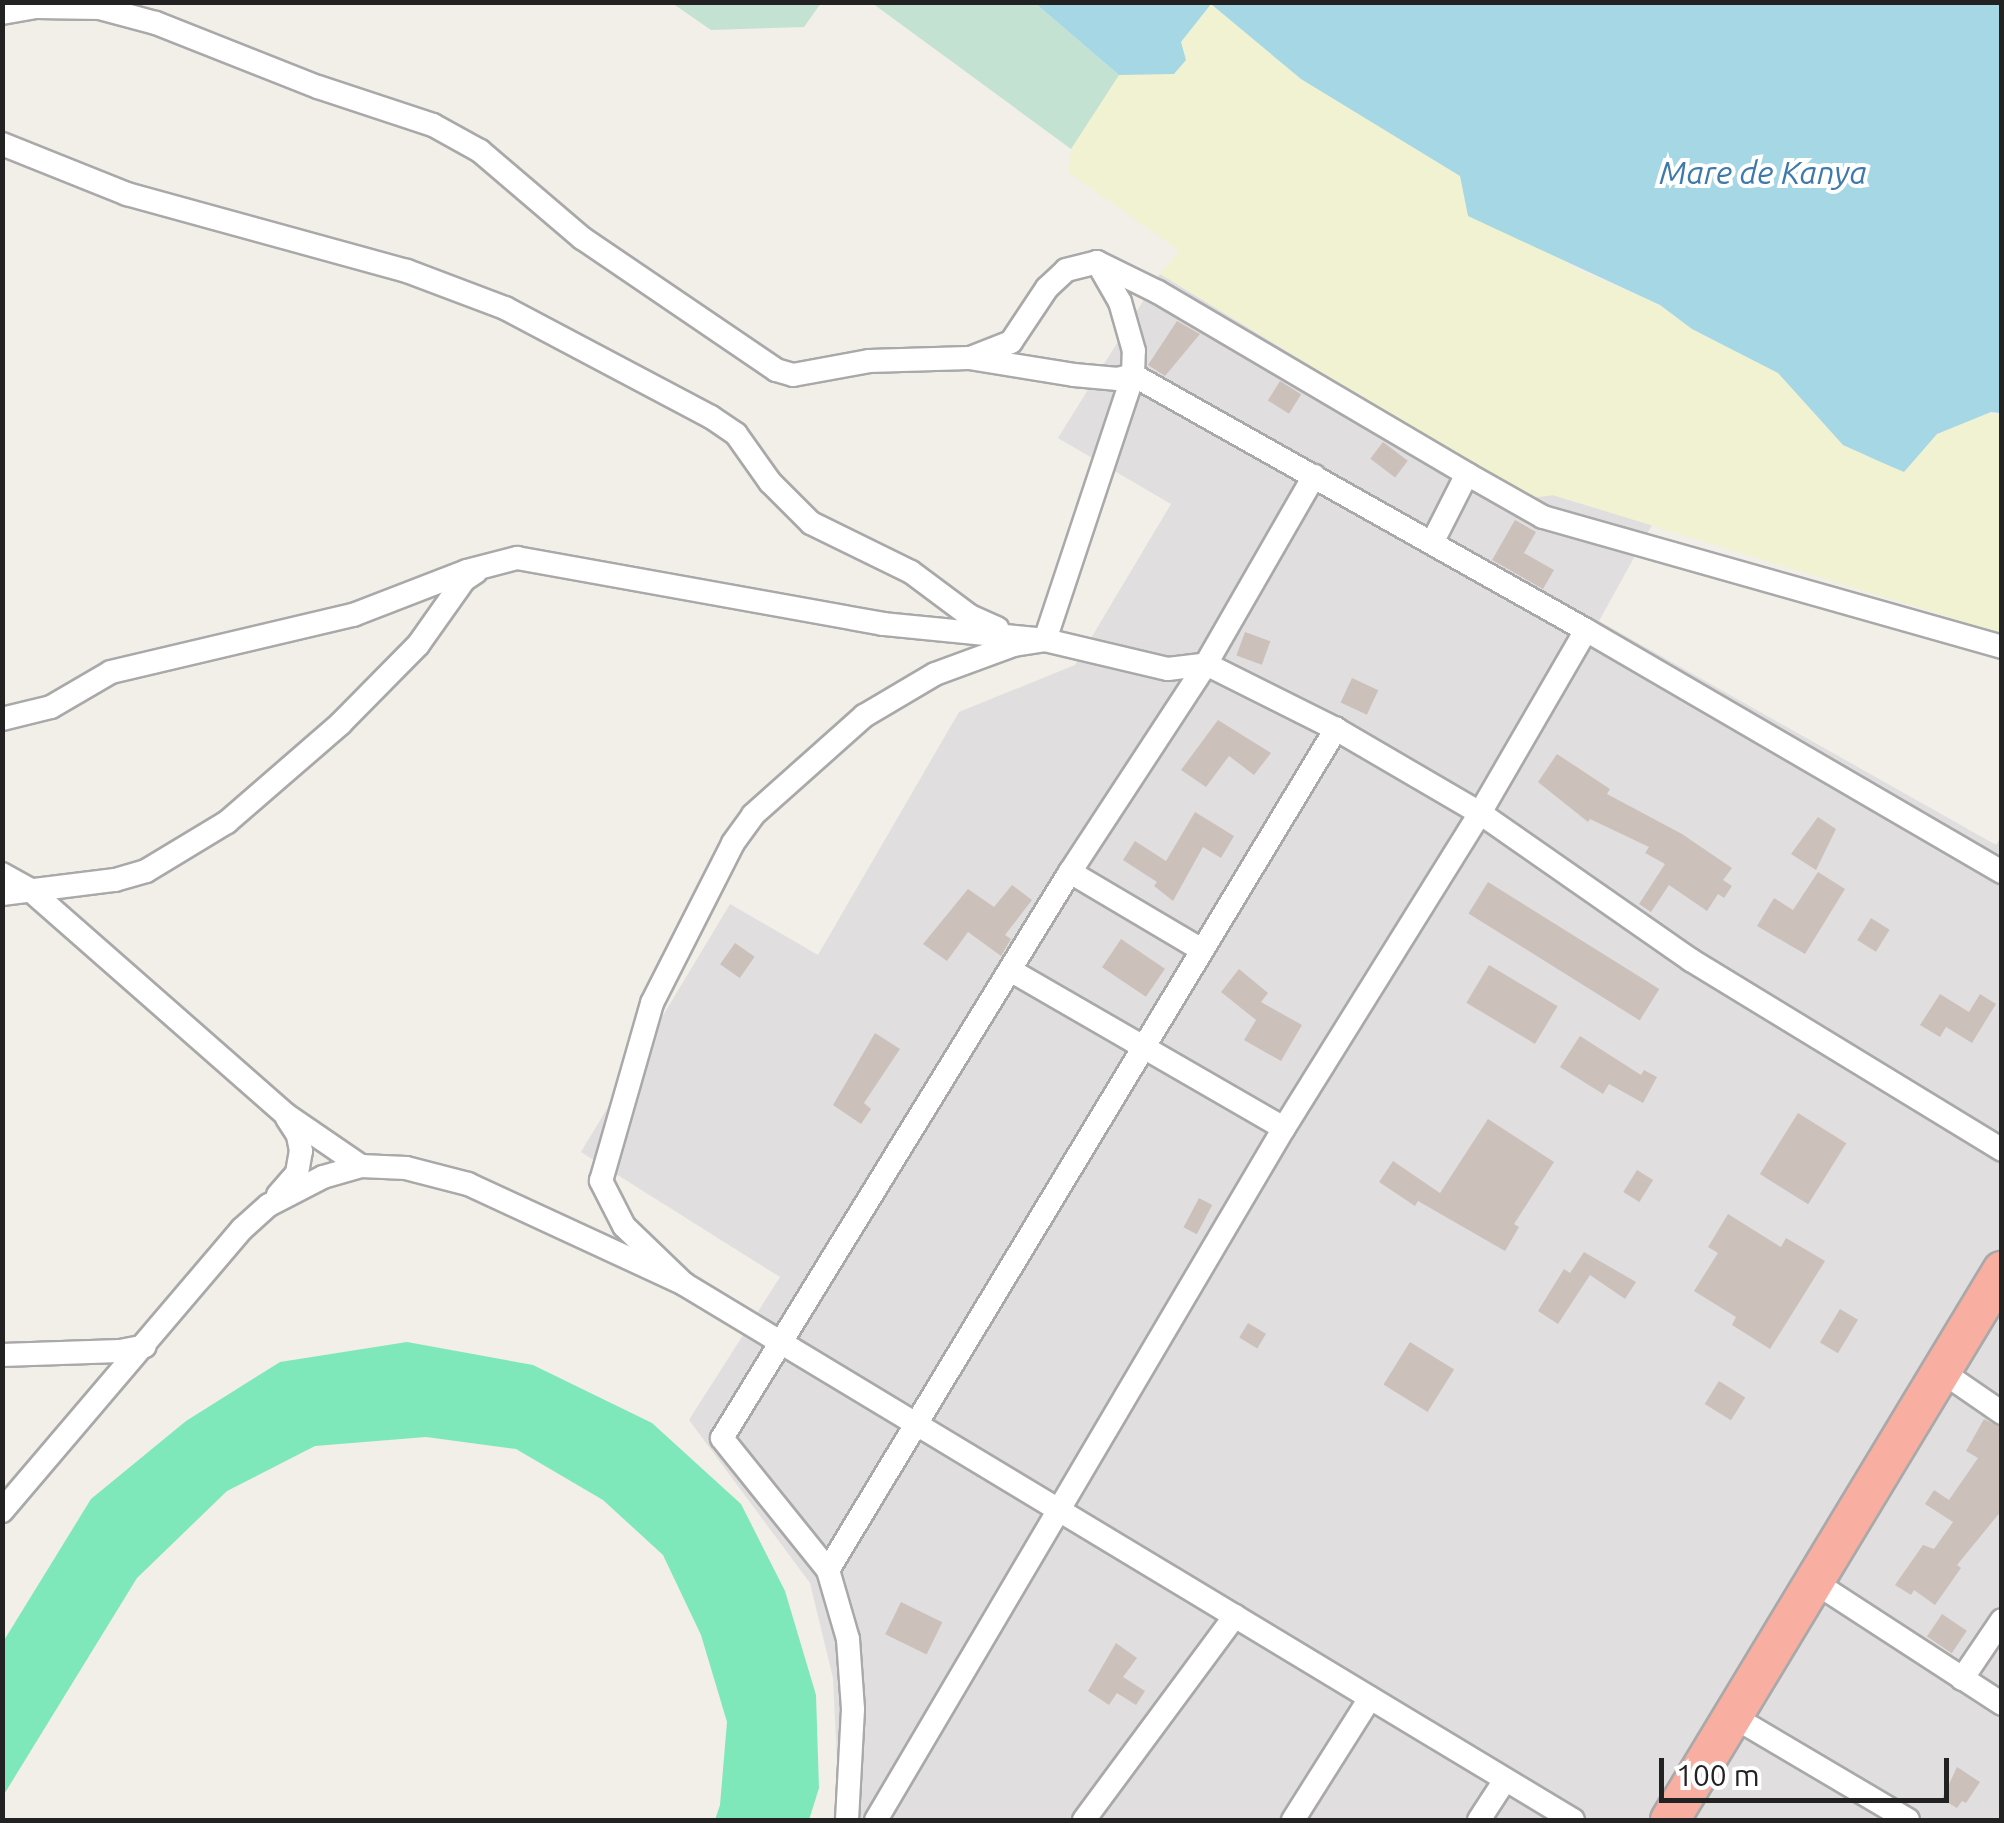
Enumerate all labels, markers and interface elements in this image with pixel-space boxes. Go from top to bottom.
water label: Mare de Kanya [1659,153,1867,191]
scale bar [1664,1738,1954,1800]
text: 100 m [1676,1758,1760,1792]

